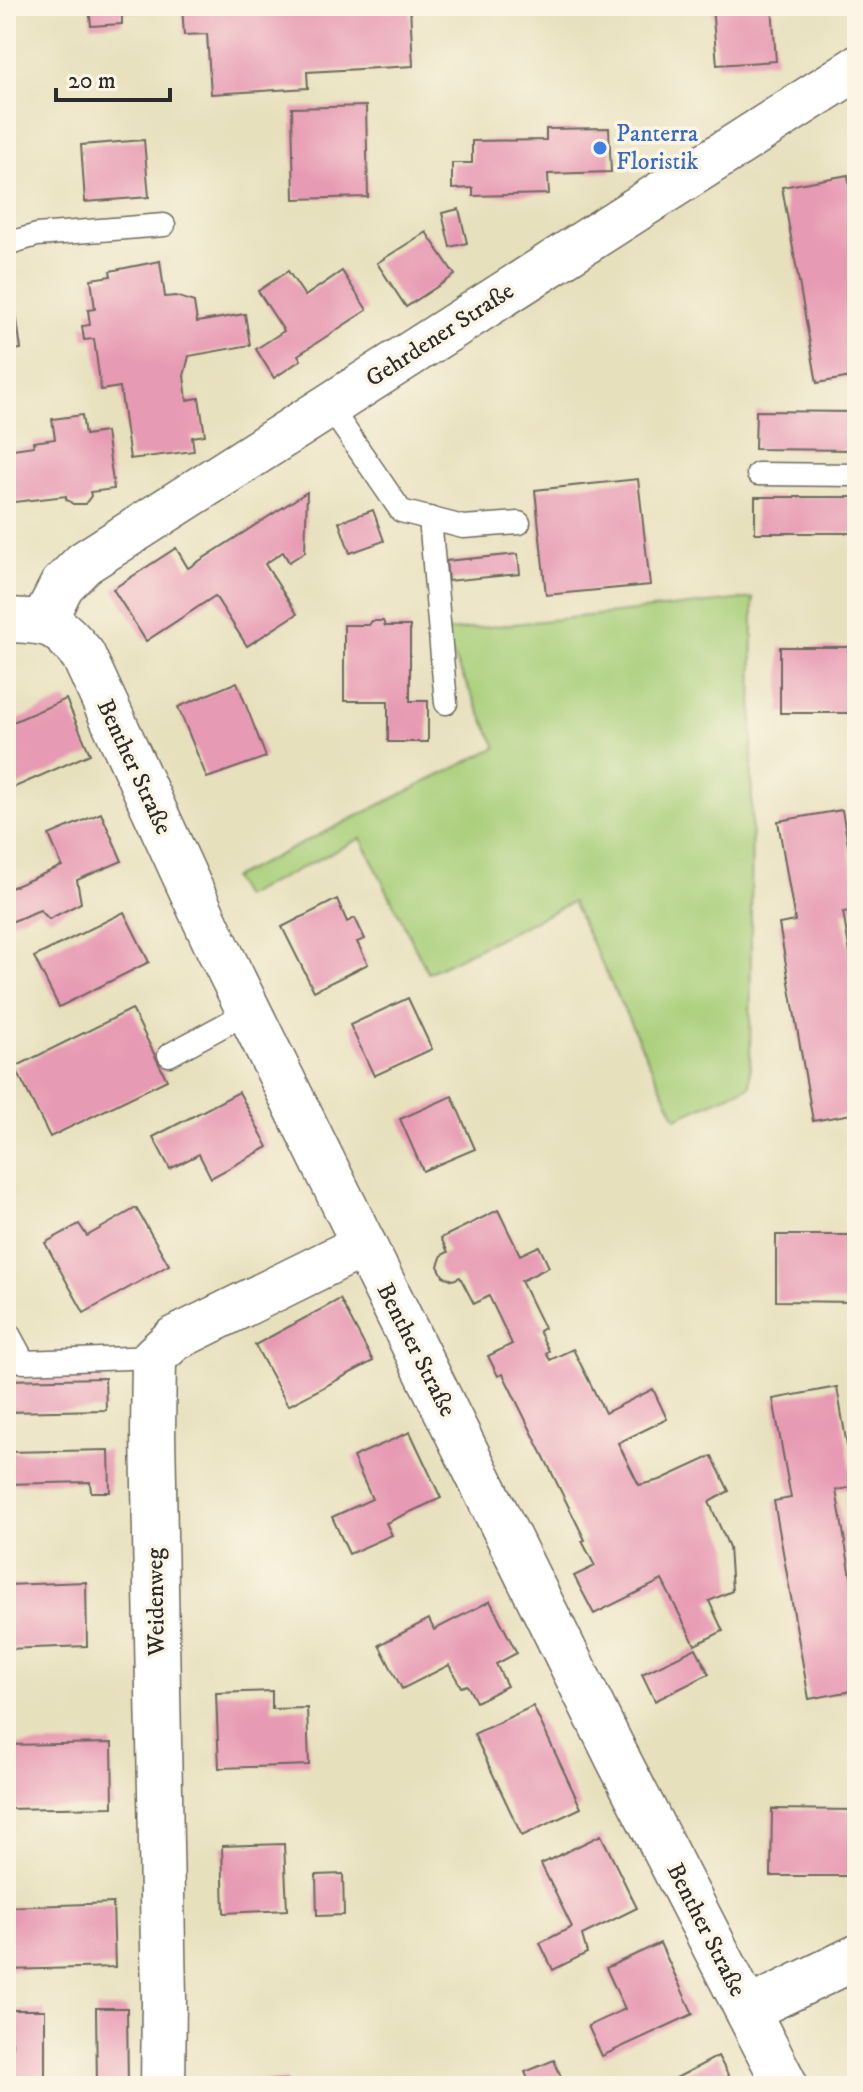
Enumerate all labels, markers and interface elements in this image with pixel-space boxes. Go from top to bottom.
scale bar [56,52,170,102]
text: 20 m [68,66,116,96]
place label: Panterra Floristik [616,119,699,177]
marker: Panterra Floristik [591,139,609,157]
street label: Gehrdener Straße [360,276,520,394]
street label: Benther Straße [90,695,178,839]
street label: Benther Straße [370,1278,462,1422]
street label: Weidenweg [140,1547,172,1657]
street label: Benther Straße [660,1858,752,2002]

